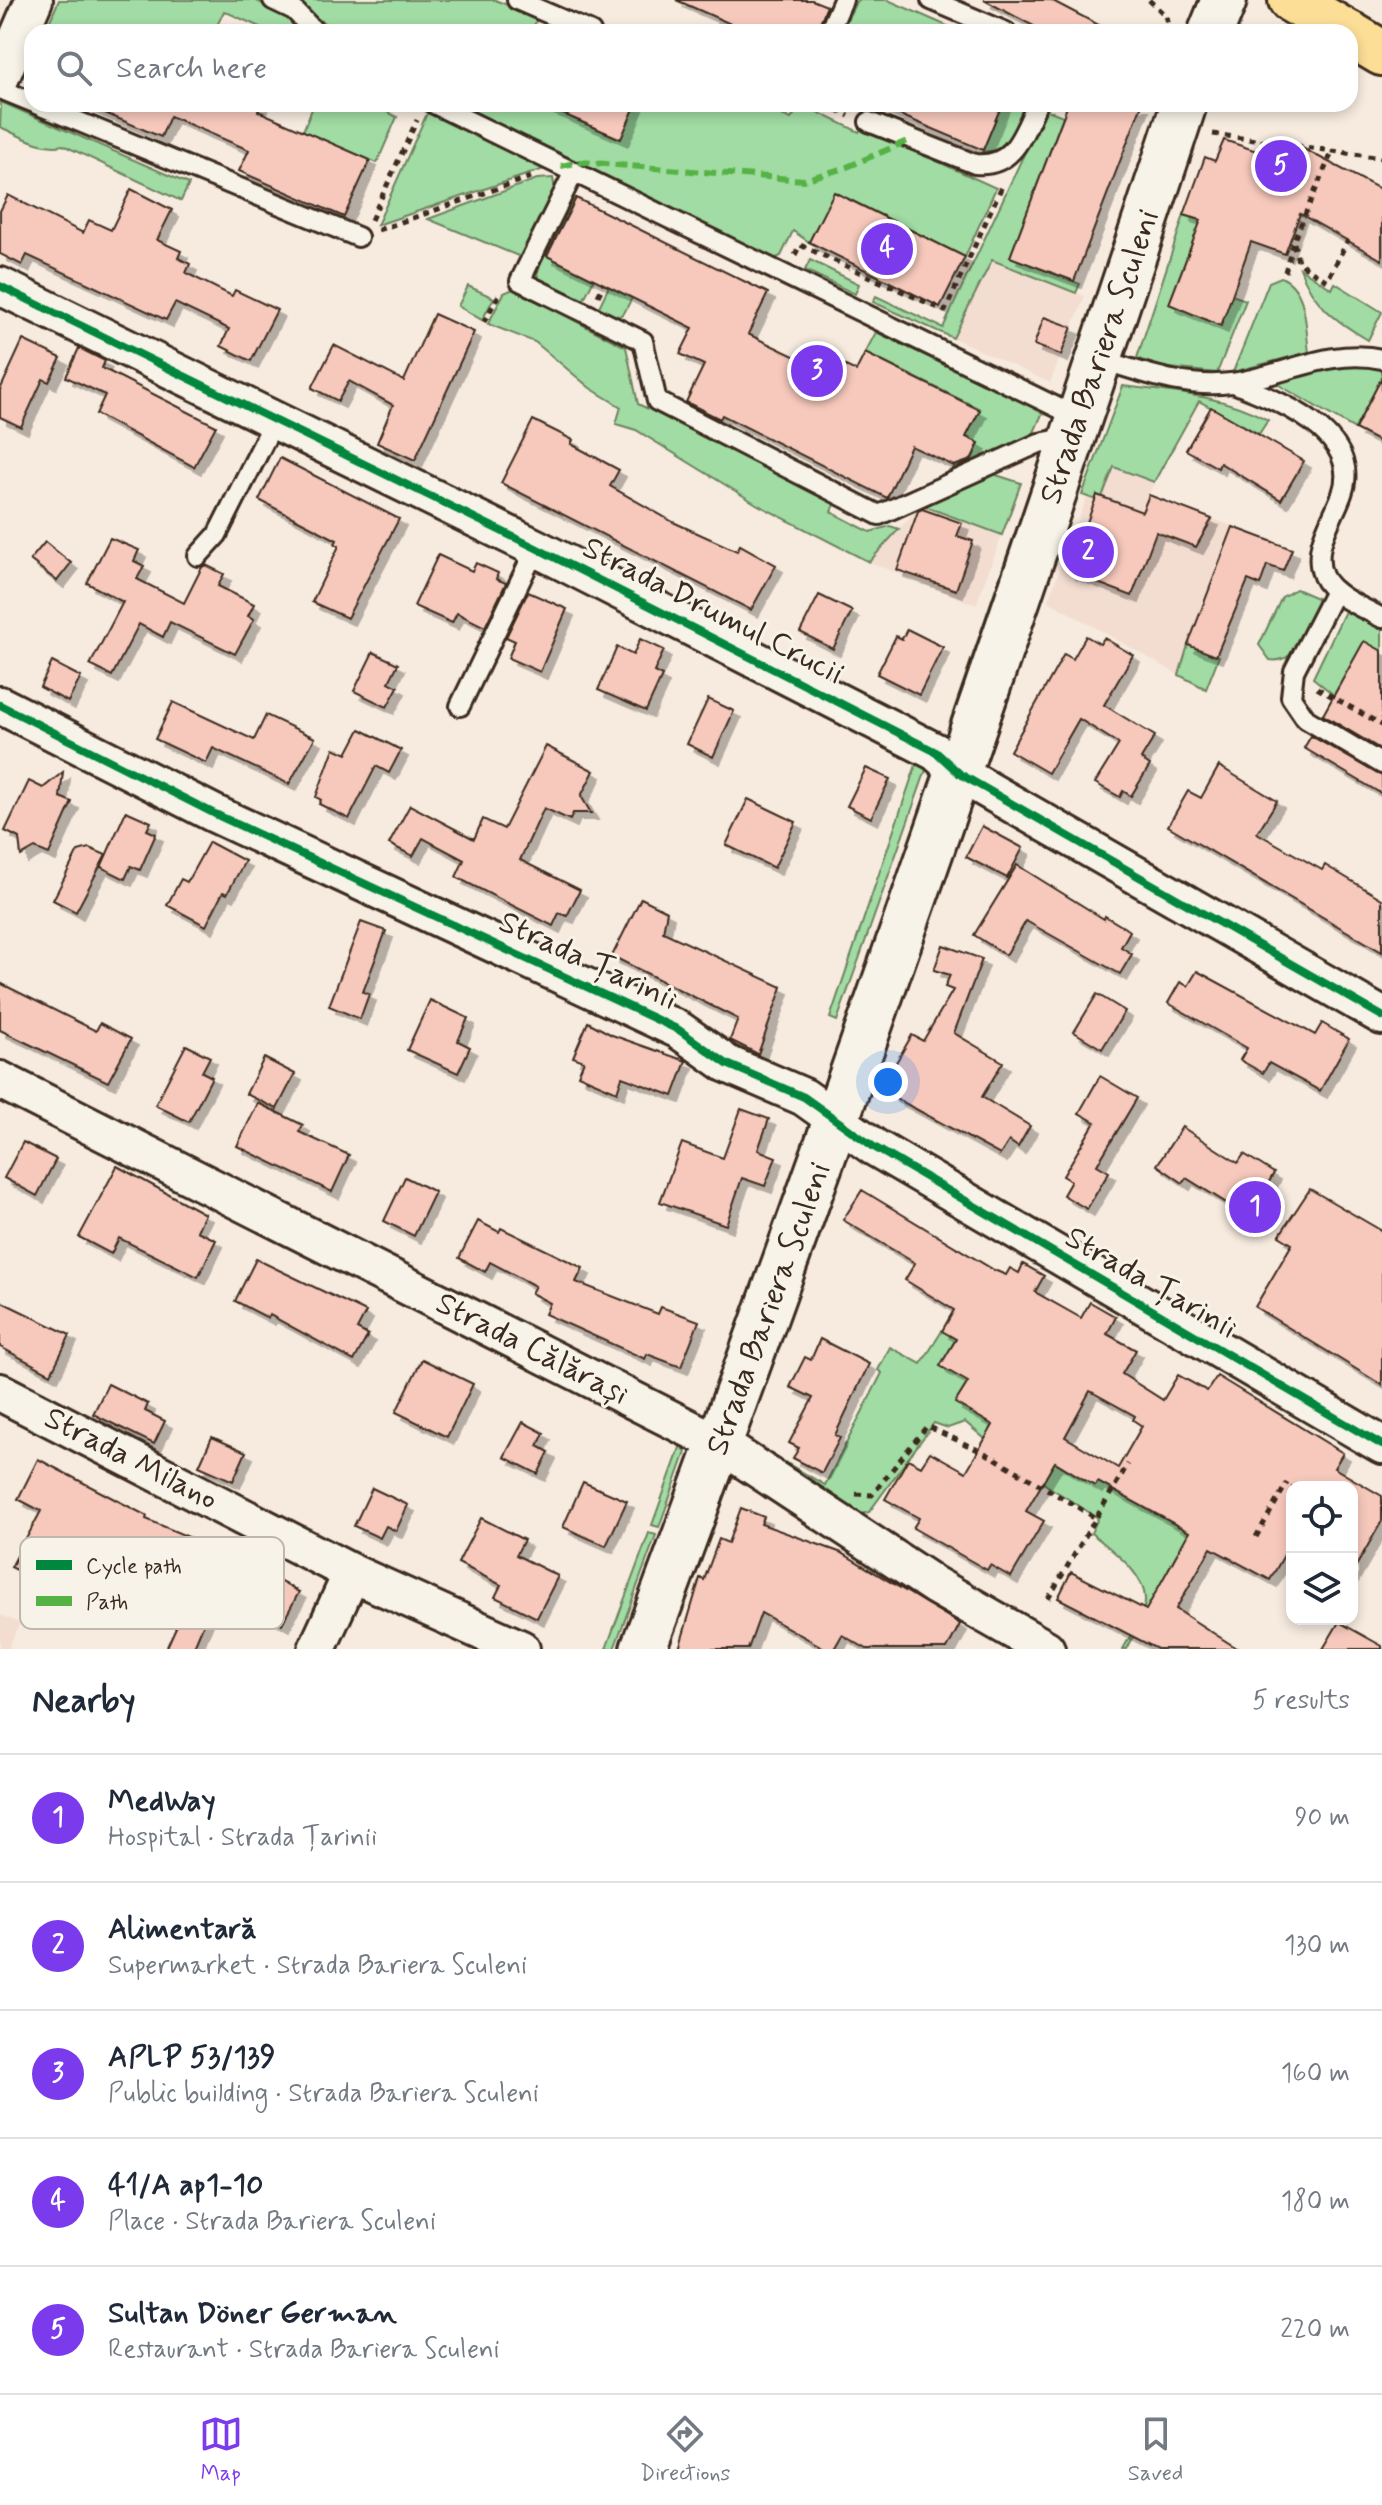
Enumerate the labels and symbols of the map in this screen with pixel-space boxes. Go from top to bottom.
pin: 5 [1255,136,1307,196]
street label: Strada Bariera Sculeni [1030,204,1170,510]
pin: 4 [861,219,913,279]
pin: 3 [791,341,843,401]
pin: 2 [1062,522,1114,582]
street label: Strada Drumul Crucii [575,527,851,695]
street label: Strada Țarinii [492,901,684,1021]
your location [868,1062,908,1102]
street label: Strada Bariera Sculeni [697,1157,841,1461]
pin: 1 [1229,1177,1281,1237]
street label: Strada Țarinii [1057,1217,1245,1349]
street label: Strada Călărași [429,1282,635,1416]
street label: Strada Milano [37,1397,225,1521]
legend [20,1537,284,1629]
text: Cycle path [86,1553,182,1581]
text: Path [86,1589,128,1617]

